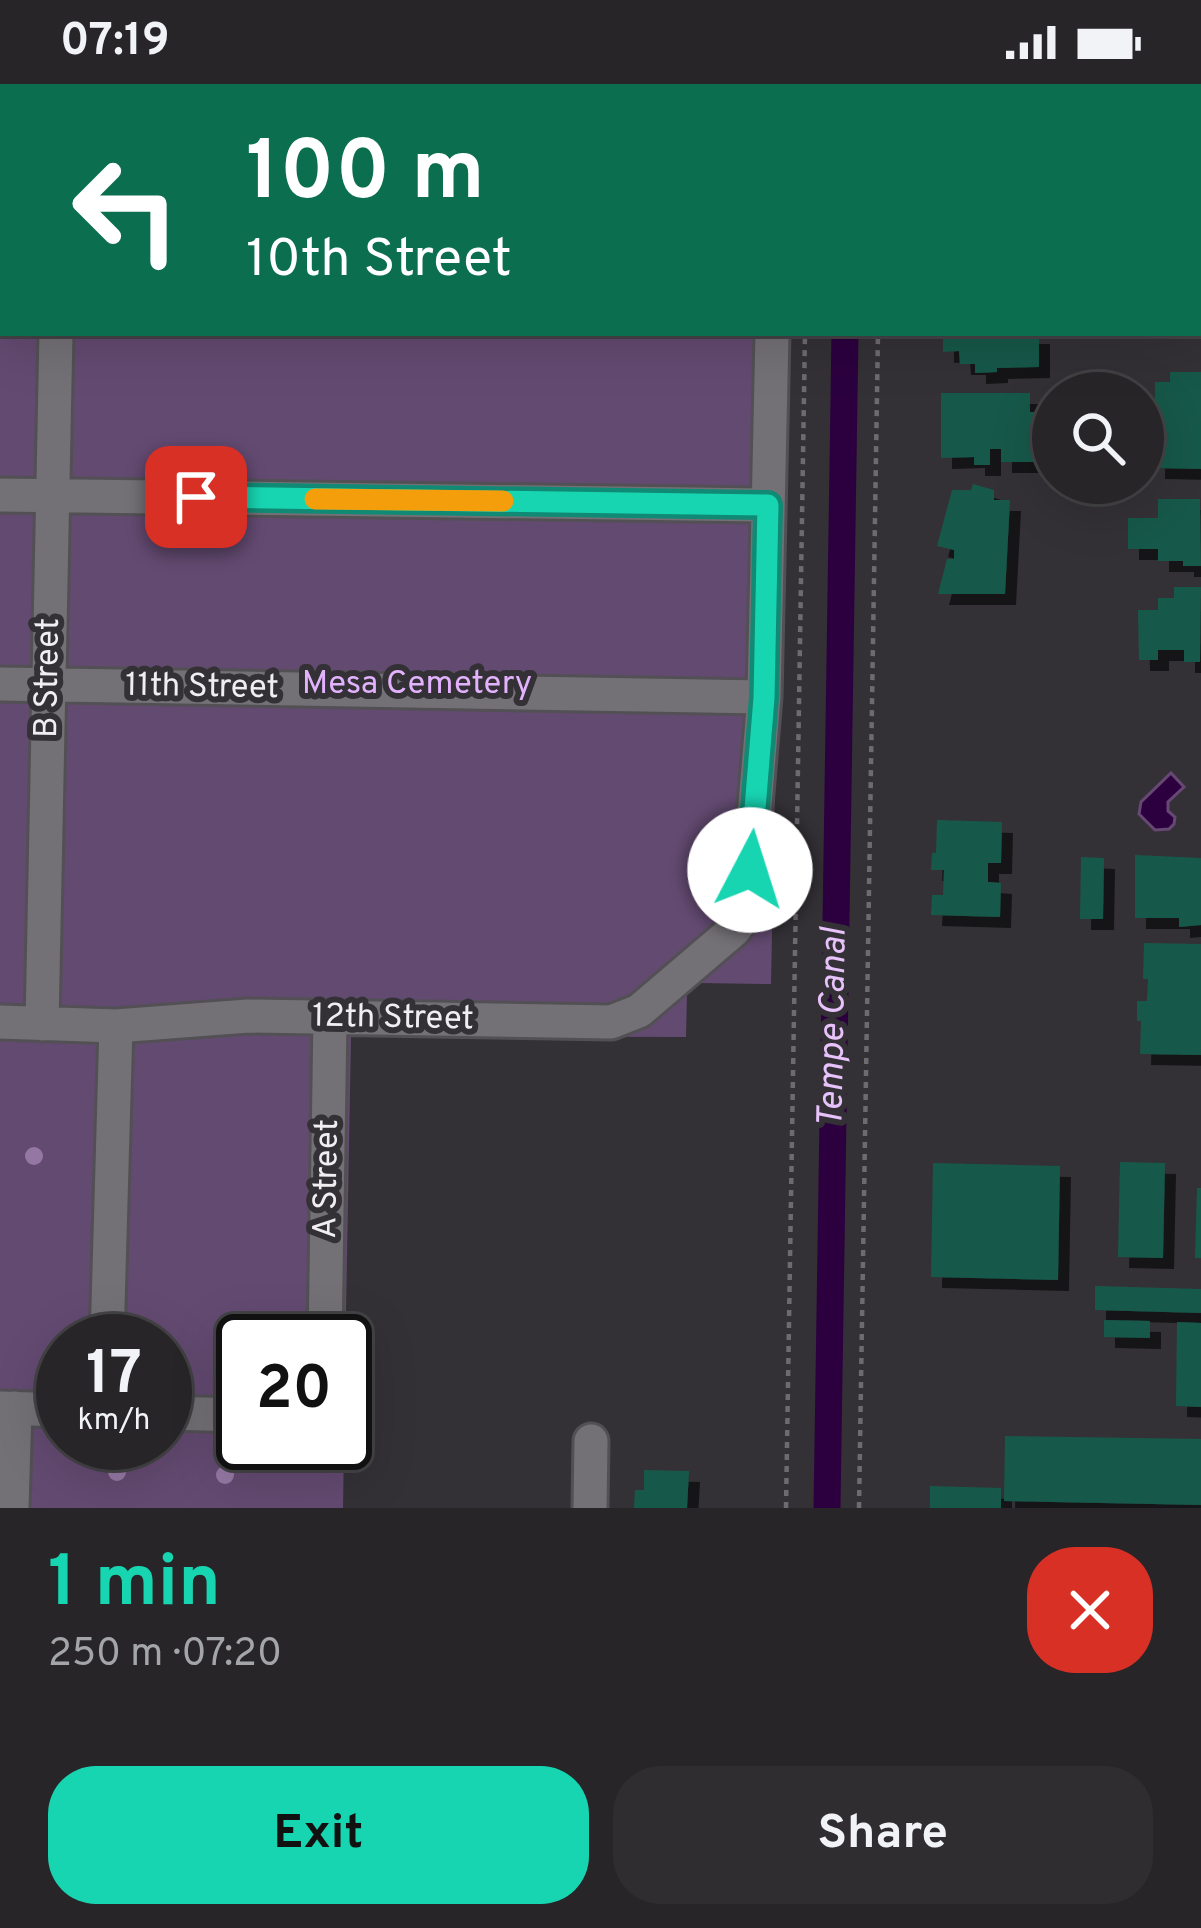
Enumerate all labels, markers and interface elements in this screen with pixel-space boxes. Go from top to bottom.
text: 07:19 [60,14,170,71]
text: 100 m [246,123,485,229]
icon: left [48,132,204,288]
text: 10th Street [246,227,512,296]
map controls [1032,372,1164,504]
button: search [1032,372,1164,504]
pin [145,446,247,548]
icon: arrive [163,464,229,530]
street label: B Street [27,618,71,738]
park label: Mesa Cemetery [302,664,532,706]
street label: 11th Street [125,666,279,710]
position arrow [687,807,813,933]
water label: Tempe Canal [809,926,859,1129]
street label: 12th Street [312,997,474,1041]
street label: A Street [306,1119,350,1239]
speed limit sign: 20 [216,1314,372,1470]
text: 17 [86,1339,142,1415]
text: km/h [78,1403,150,1440]
text: 1 min [48,1540,221,1632]
button: close [1027,1547,1153,1673]
text: 250 m · 07:20 [48,1631,282,1680]
button: Exit [48,1766,589,1904]
button: Share [613,1766,1153,1904]

